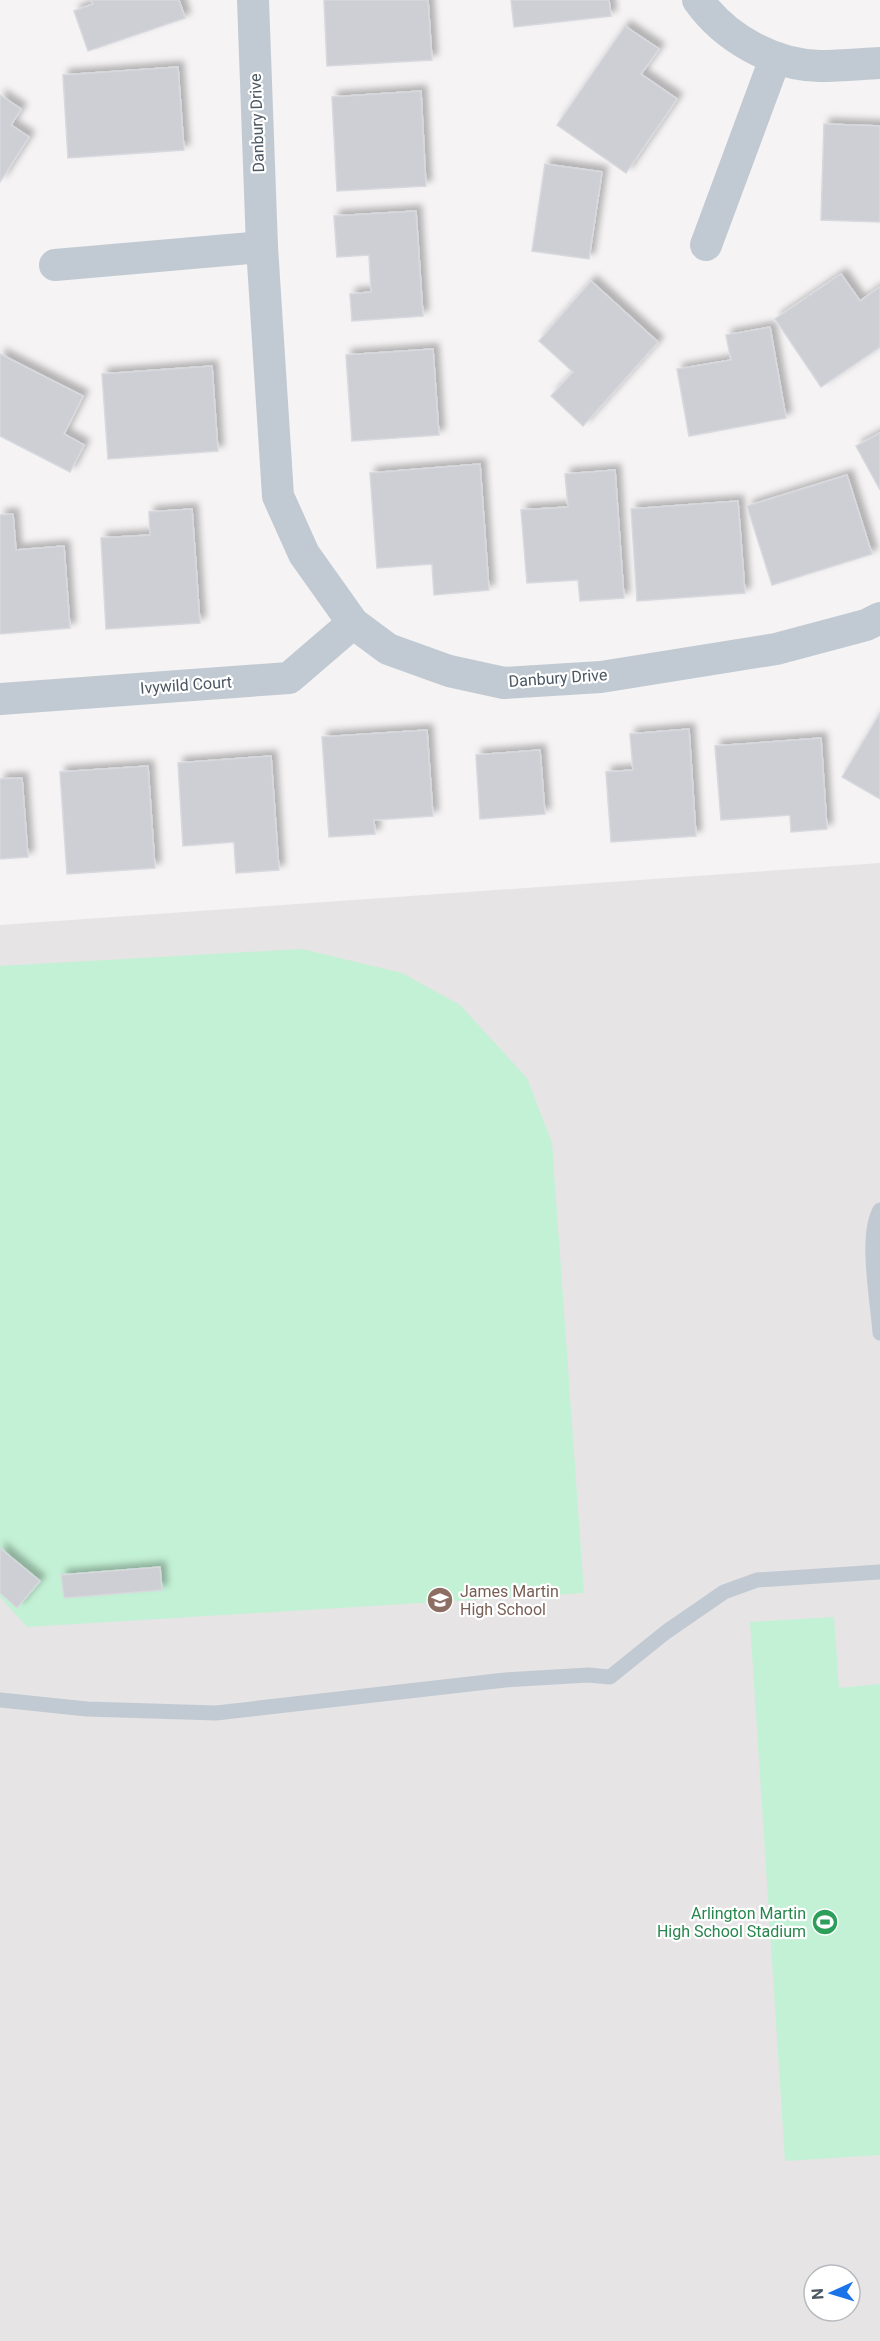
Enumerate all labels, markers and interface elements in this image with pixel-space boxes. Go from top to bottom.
street label: Danbury Drive [246,73,268,173]
street label: Danbury Drive [508,665,608,691]
street label: Ivywild Court [140,672,232,698]
place label: James Martin High School [460,1582,559,1619]
school or university icon: James Martin High School [425,1585,455,1615]
place label: Arlington Martin High School Stadium [657,1904,806,1941]
sports icon: Arlington Martin High School Stadium [810,1907,840,1937]
north arrow [802,2263,862,2323]
text: N [808,2288,827,2300]

